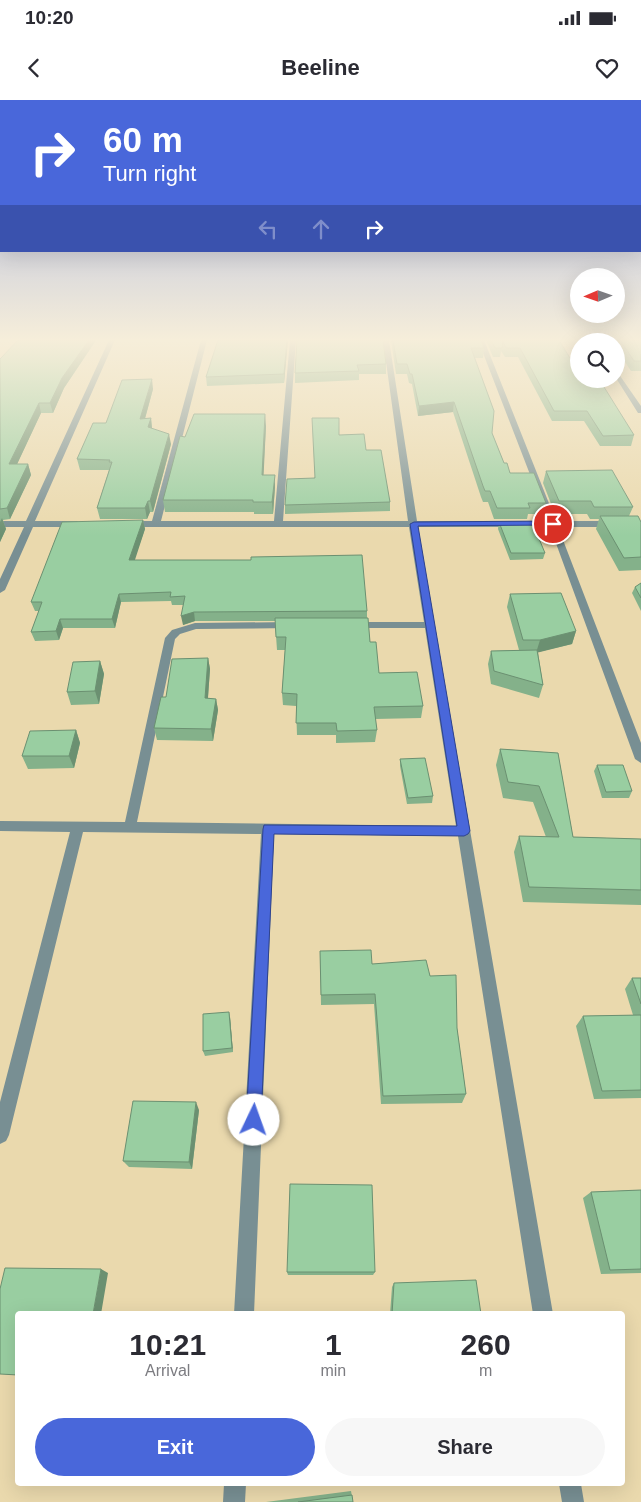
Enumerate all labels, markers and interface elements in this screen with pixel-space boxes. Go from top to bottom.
text: 10:20 [25,7,74,28]
icon: back [20,54,48,82]
icon: heart [593,54,621,82]
text: Beeline [281,55,360,80]
icon: right [20,120,85,185]
text: 60 m [103,120,183,159]
text: Turn right [103,161,196,186]
icon: left [254,215,282,243]
icon: ahead [307,215,335,243]
icon: right [360,215,388,243]
north arrow [570,268,625,322]
map controls [570,268,625,388]
button: search [570,333,625,388]
pin [532,503,574,545]
icon: arrive [539,510,567,538]
position arrow [227,1093,279,1145]
text: 10:21 [129,1328,206,1361]
text: 1 [325,1328,342,1361]
text: 260 [461,1328,511,1361]
text: Arrival [145,1362,190,1379]
text: min [320,1362,346,1379]
text: m [479,1362,492,1379]
button: Exit [35,1418,315,1476]
button: Share [325,1418,605,1476]

